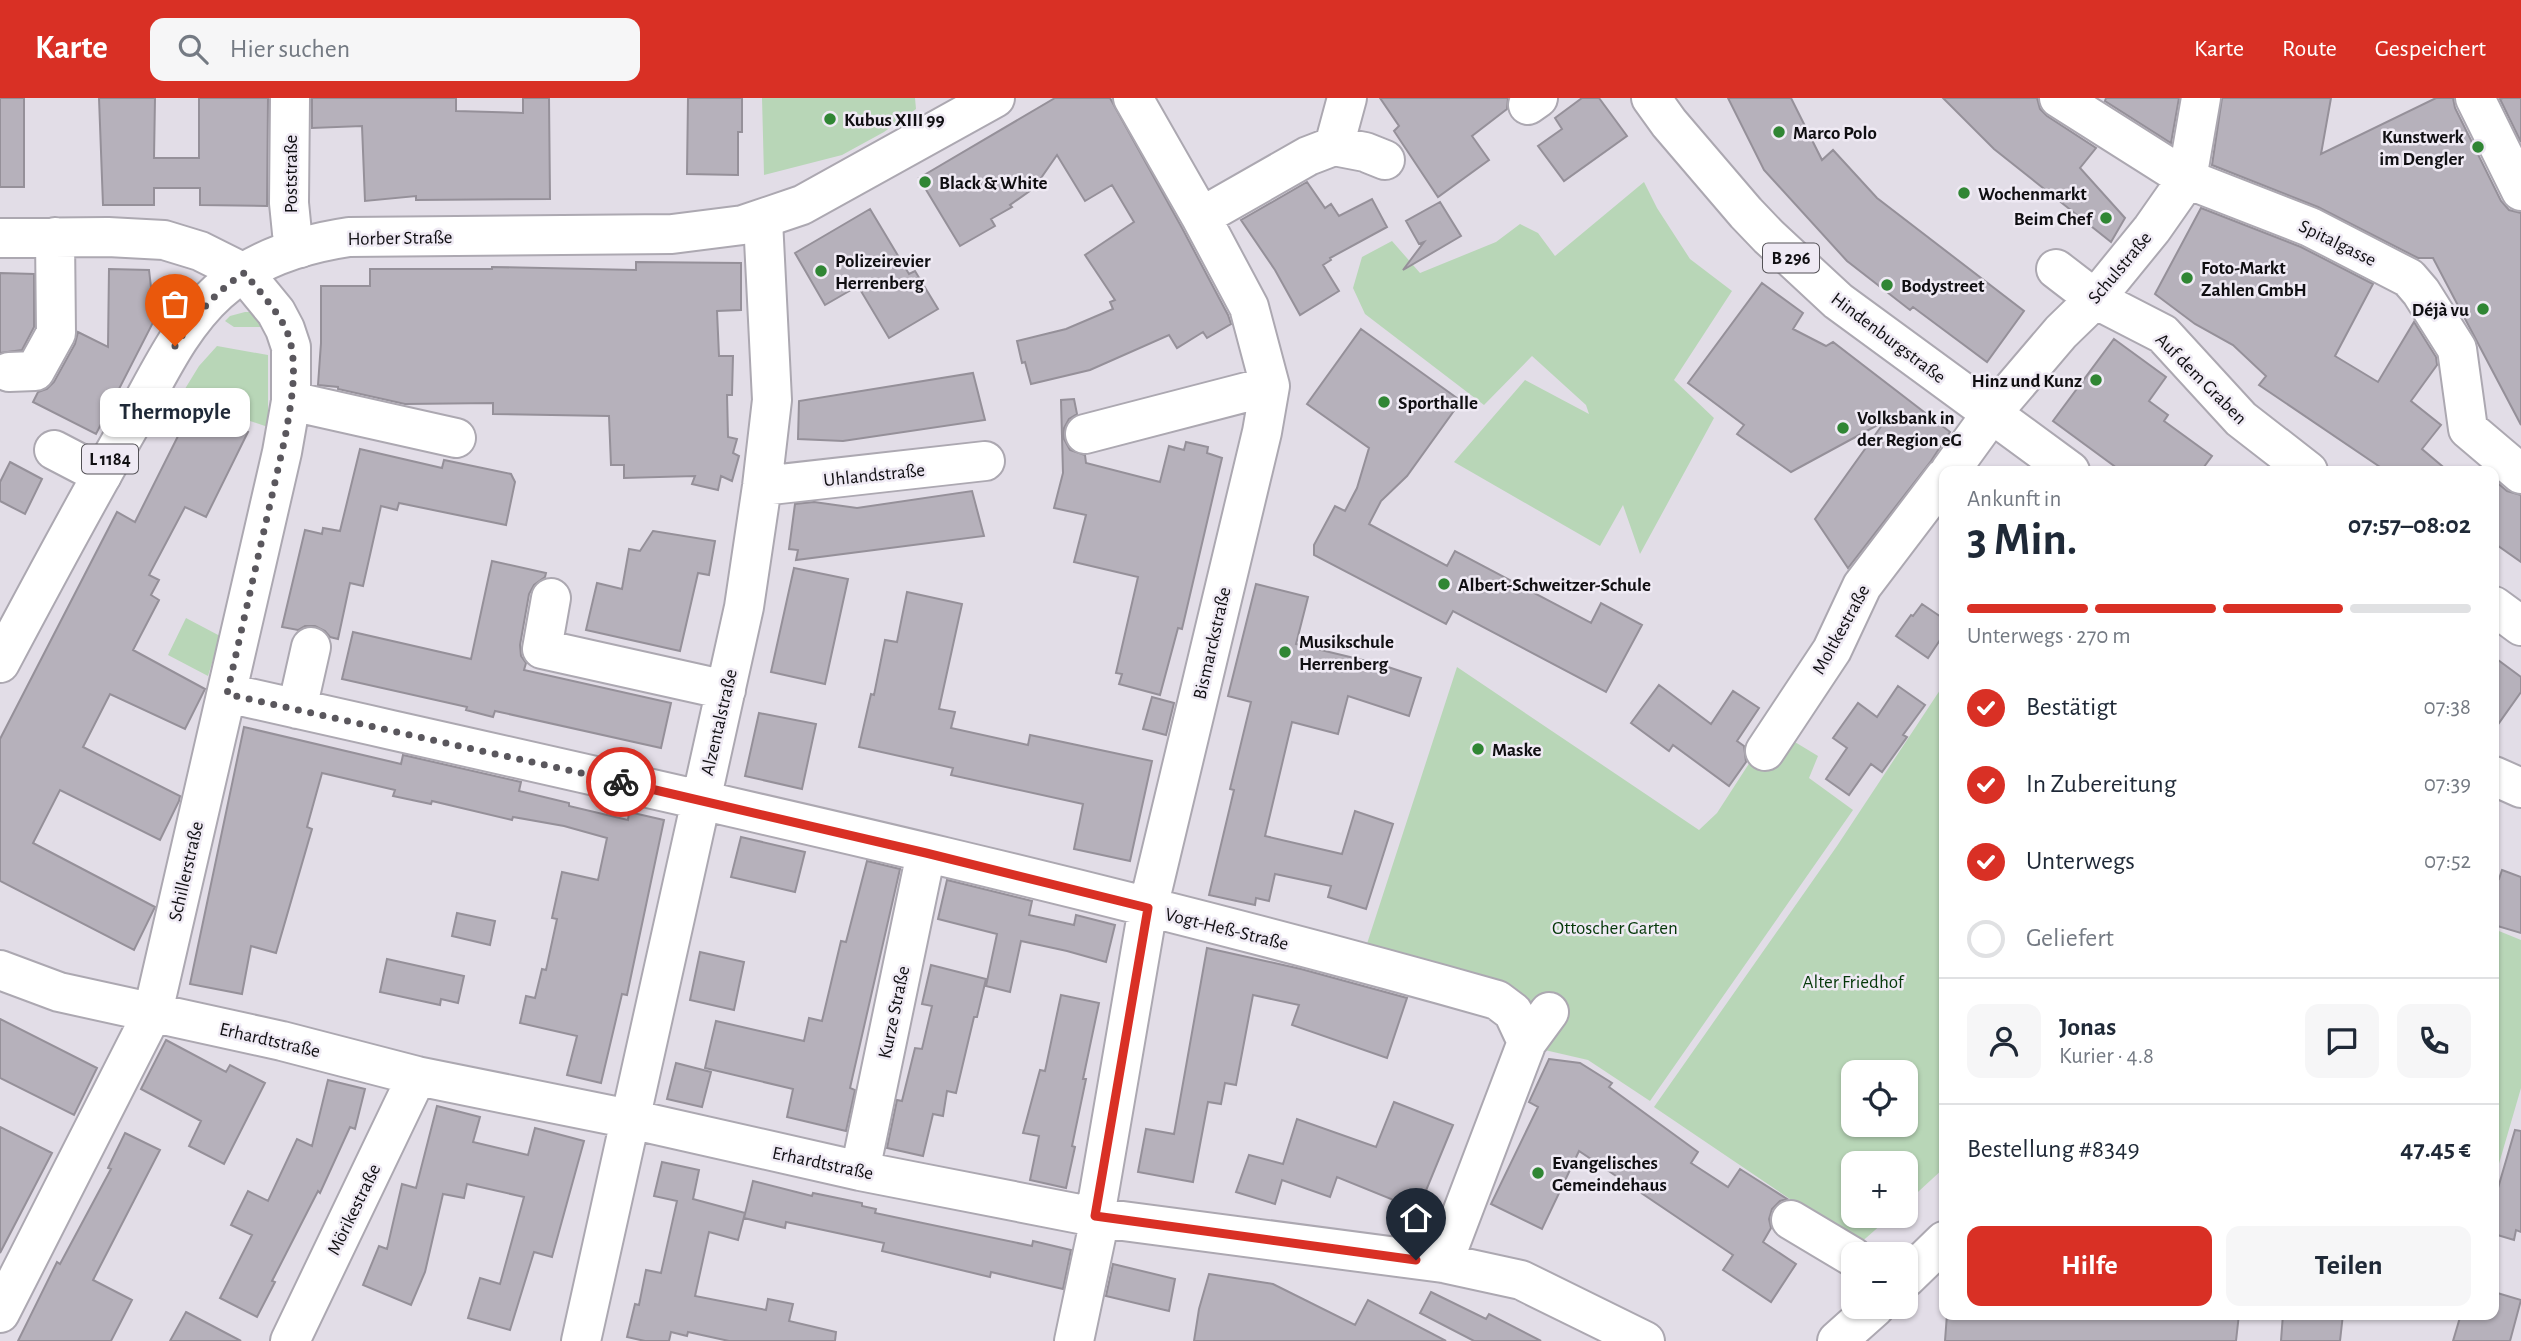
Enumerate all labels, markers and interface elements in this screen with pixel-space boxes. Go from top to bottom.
search box [150,18,640,81]
icon: search [174,30,212,68]
text: Karte [35,32,108,65]
text: Hier suchen [230,36,350,62]
text: Karte [2194,37,2244,61]
text: Route [2282,37,2337,61]
text: Gespeichert [2375,37,2486,61]
marker: Kubus XIII 99 [822,111,838,127]
place label: Kubus XIII 99 [844,111,945,130]
marker: Marco Polo [1771,124,1787,140]
place label: Marco Polo [1793,124,1877,143]
place label: Kunstwerk im Dengler [2379,128,2465,169]
street label: Poststraße [282,135,301,213]
marker: Kunstwerk im Dengler [2470,139,2486,155]
marker: Black & White [917,174,933,190]
place label: Black & White [939,174,1048,193]
marker: Wochenmarkt [1956,185,1972,201]
place label: Wochenmarkt [1978,185,2087,204]
place label: Beim Chef [2014,210,2094,229]
marker: Beim Chef [2098,210,2114,226]
street label: Spitalgasse [2296,217,2379,270]
street label: Horber Straße [347,228,453,249]
street label: Schulstraße [2085,228,2155,308]
road number: B 296 [1763,244,1819,272]
place label: Polizeirevier Herrenberg [835,252,931,293]
place label: Foto-Markt Zahlen GmbH [2201,259,2307,300]
marker: Polizeirevier Herrenberg [813,263,829,279]
marker: Foto-Markt Zahlen GmbH [2179,270,2195,286]
pin [145,274,205,346]
marker: Bodystreet [1879,277,1895,293]
place label: Bodystreet [1901,277,1985,296]
icon: bag [156,285,194,323]
street label: Hindenburgstraße [1827,289,1949,387]
place label: Déjà vu [2412,301,2469,320]
marker: Déjà vu [2475,301,2491,317]
street label: Auf dem Graben [2152,330,2250,428]
place label: Hinz und Kunz [1971,372,2082,391]
marker: Hinz und Kunz [2088,372,2104,388]
callout: Thermopyle [100,388,250,437]
marker: Sporthalle [1376,394,1392,410]
place label: Sporthalle [1398,394,1478,413]
text: Thermopyle [119,401,231,424]
place label: Volksbank in der Region eG [1857,409,1962,450]
marker: Volksbank in der Region eG [1835,420,1851,436]
road number: L 1184 [82,444,138,474]
street label: Uhlandstraße [823,461,926,490]
text: Ankunft in [1967,488,2061,511]
text: 07:57–08:02 [2348,512,2471,538]
text: 3 Min. [1967,517,2077,563]
marker: Albert-Schweitzer-Schule [1436,576,1452,592]
place label: Albert-Schweitzer-Schule [1458,576,1651,595]
street label: Moltkestraße [1809,582,1874,678]
street label: Bismarckstraße [1190,585,1235,701]
text: Unterwegs · 270 m [1967,625,2131,648]
place label: Musikschule Herrenberg [1299,633,1394,674]
marker: Musikschule Herrenberg [1277,644,1293,660]
street label: Alzentalstraße [698,667,741,777]
icon: check [1967,689,2005,727]
text: Bestätigt [2026,694,2117,720]
text: 07:38 [2424,696,2471,719]
marker: Maske [1470,741,1486,757]
place label: Maske [1492,741,1541,760]
courier [586,747,656,817]
icon: bike [602,763,640,801]
icon: check [1967,766,2005,804]
text: In Zubereitung [2026,771,2176,797]
text: 07:39 [2424,773,2471,796]
street label: Schillerstraße [166,820,207,923]
icon: check [1967,843,2005,881]
text: Unterwegs [2026,848,2135,874]
text: 07:52 [2424,850,2471,873]
street label: Vogt-Heß-Straße [1163,905,1290,954]
park label: Ottoscher Garten [1552,919,1678,938]
text: Geliefert [2026,925,2114,951]
street label: Kurze Straße [875,964,914,1060]
park label: Alter Friedhof [1803,973,1905,992]
button: person [1967,1004,2041,1078]
button: chat [2305,1004,2379,1078]
button: phone [2397,1004,2471,1078]
text: Jonas [2059,1014,2116,1040]
street label: Erhardtstraße [217,1020,322,1061]
text: Kurier · 4.8 [2059,1045,2154,1068]
map controls [1841,1060,1918,1319]
button: locate [1841,1060,1918,1137]
text: Bestellung #8349 [1967,1136,2140,1162]
text: 47.45 € [2400,1136,2471,1162]
street label: Erhardtstraße [770,1143,875,1183]
button: + [1841,1151,1918,1228]
place label: Evangelisches Gemeindehaus [1552,1154,1667,1195]
street label: Mörikestraße [324,1161,385,1258]
marker: Evangelisches Gemeindehaus [1530,1165,1546,1181]
pin [1386,1188,1446,1260]
icon: home [1397,1199,1435,1237]
button: Hilfe [1967,1226,2212,1306]
button: Teilen [2226,1226,2471,1306]
button: − [1841,1242,1918,1319]

